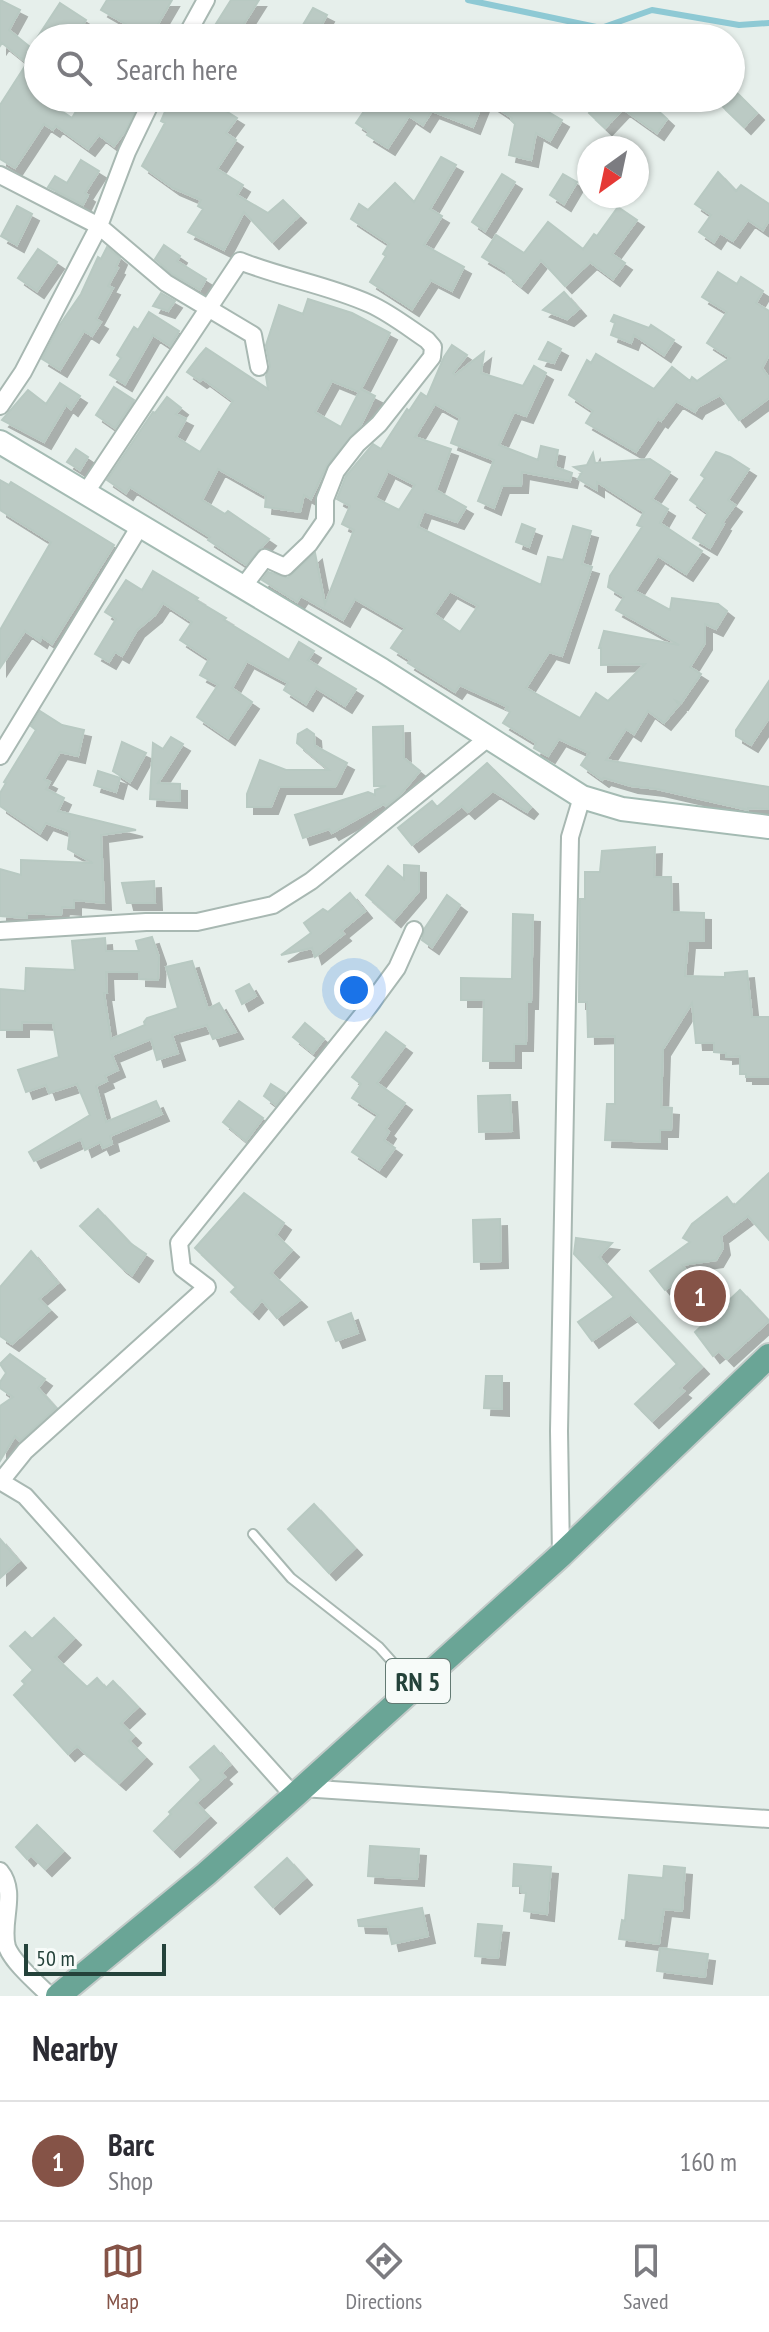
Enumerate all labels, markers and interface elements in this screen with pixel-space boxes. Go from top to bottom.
search box [24,24,745,112]
icon: search [52,46,96,90]
text: Search here [116,49,238,88]
north arrow [577,136,649,208]
your location [334,970,374,1010]
pin: 1 [674,1266,726,1326]
road number: RN 5 [386,1659,450,1703]
scale bar [24,1940,166,1976]
text: 50 m [36,1944,75,1972]
text: Nearby [32,2026,117,2070]
text: Barc [108,2125,154,2164]
text: 1 [52,2145,64,2178]
text: 160 m [679,2145,737,2178]
text: Shop [108,2164,153,2197]
tab: Map [101,2239,145,2315]
tab: Directions [346,2239,422,2315]
tab: Saved [623,2239,668,2315]

